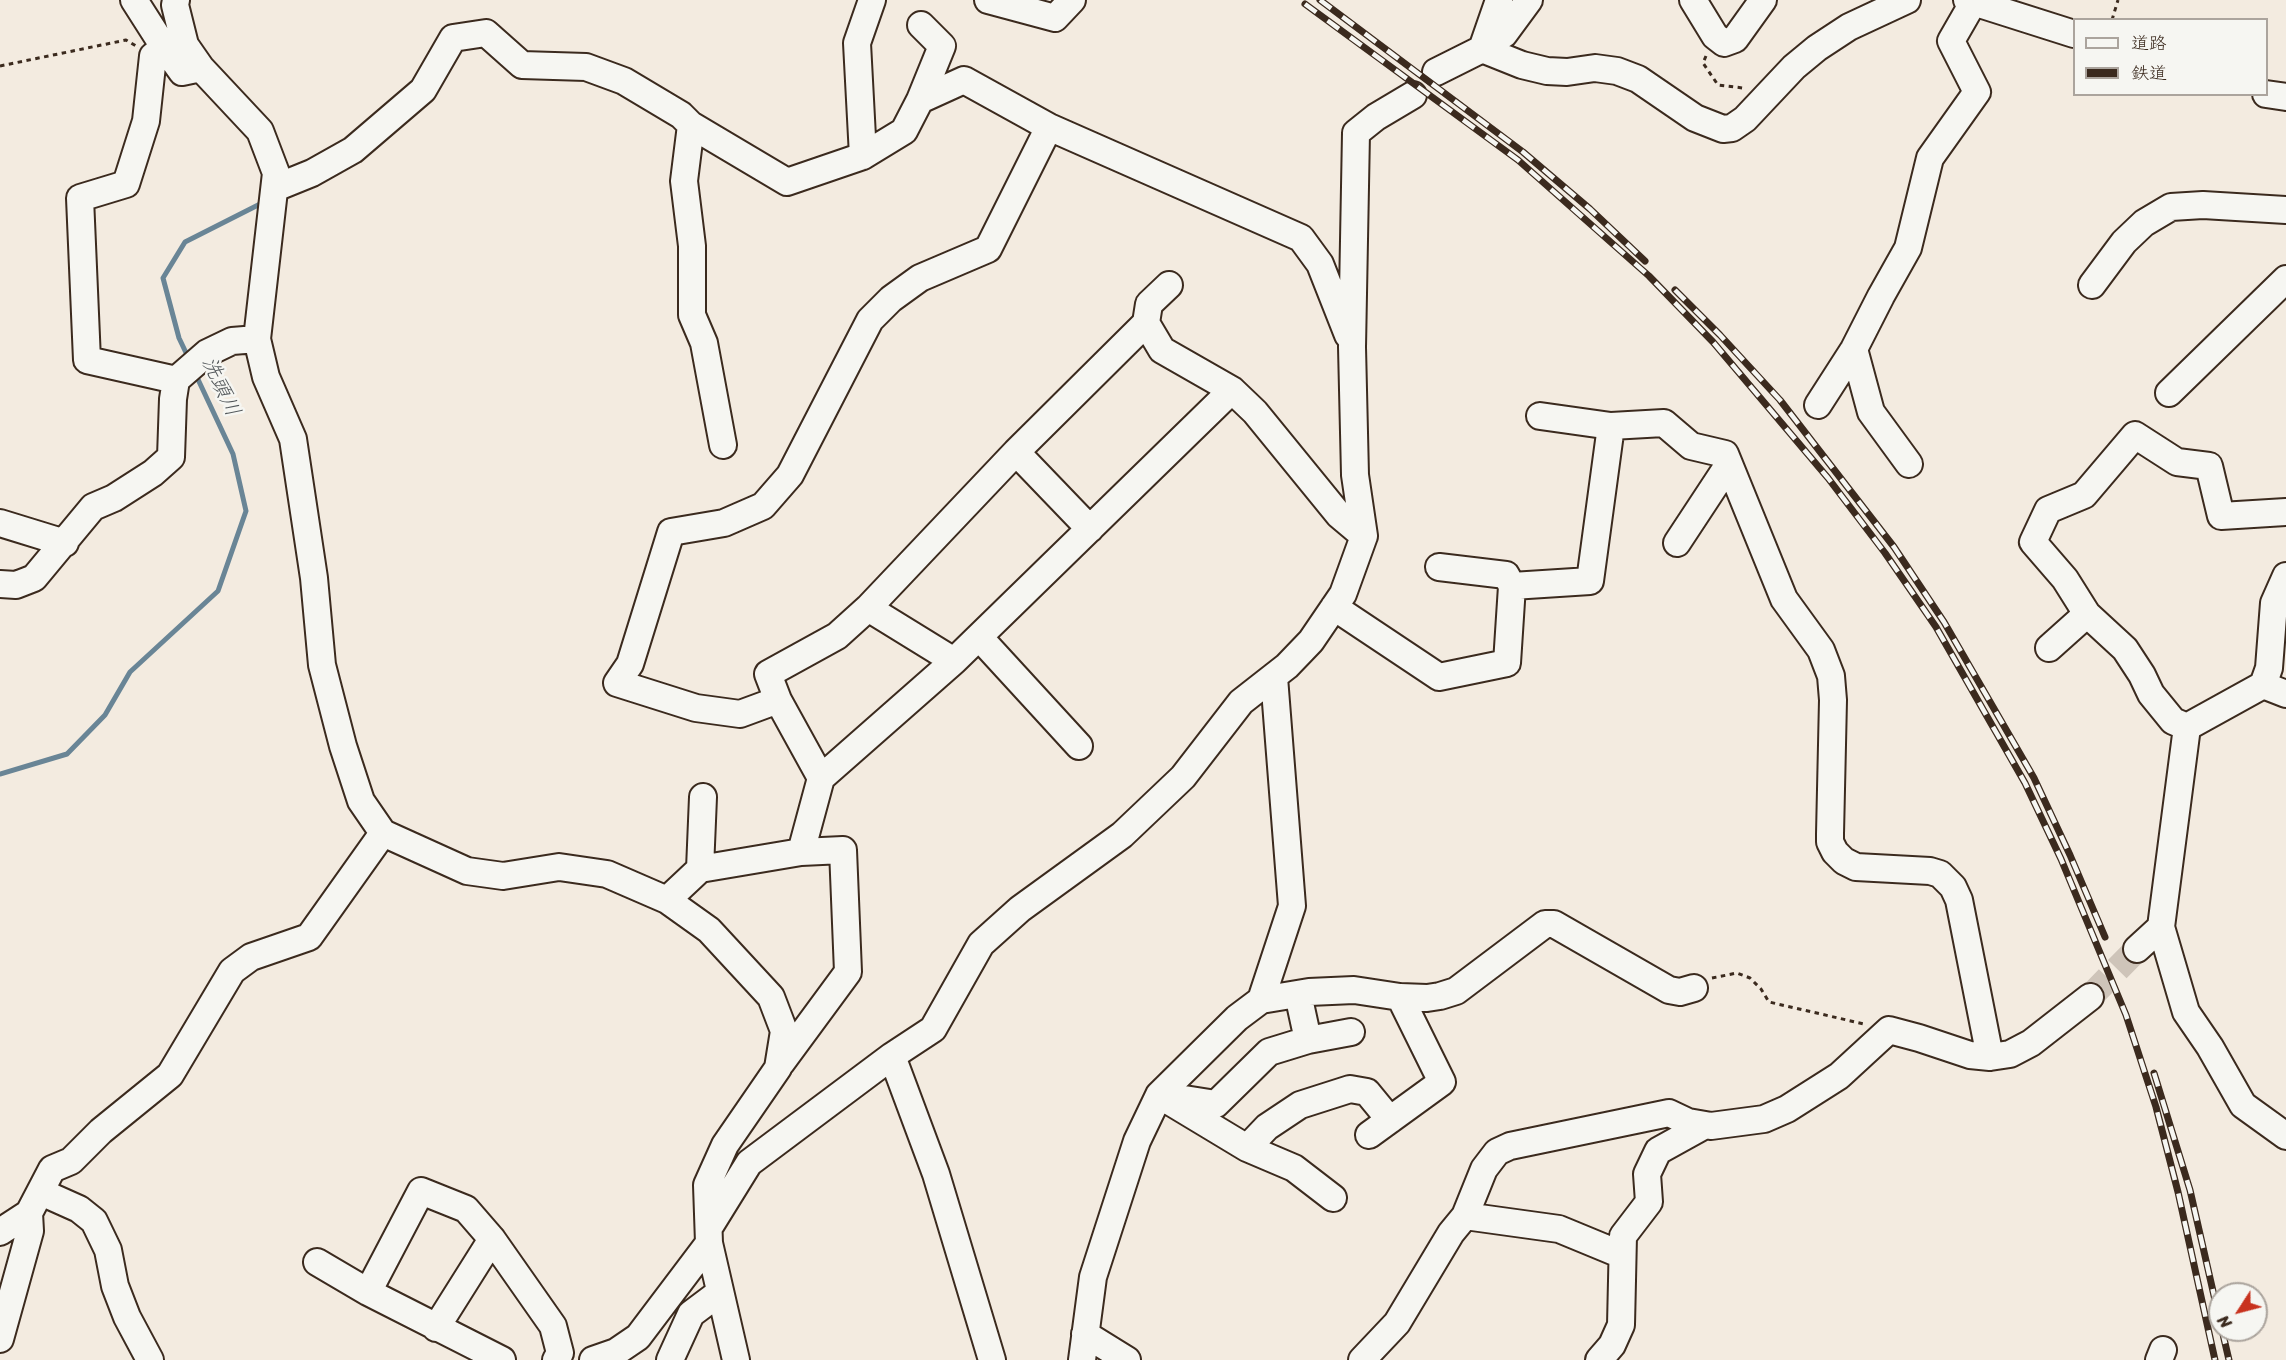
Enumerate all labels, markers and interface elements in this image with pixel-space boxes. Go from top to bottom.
legend [2073,18,2268,96]
text: 道路 [2131,27,2167,59]
text: 鉄道 [2131,57,2167,89]
water label: 洗頭川 [195,353,245,421]
north arrow [2208,1282,2268,1342]
text: N [2210,1309,2240,1335]

